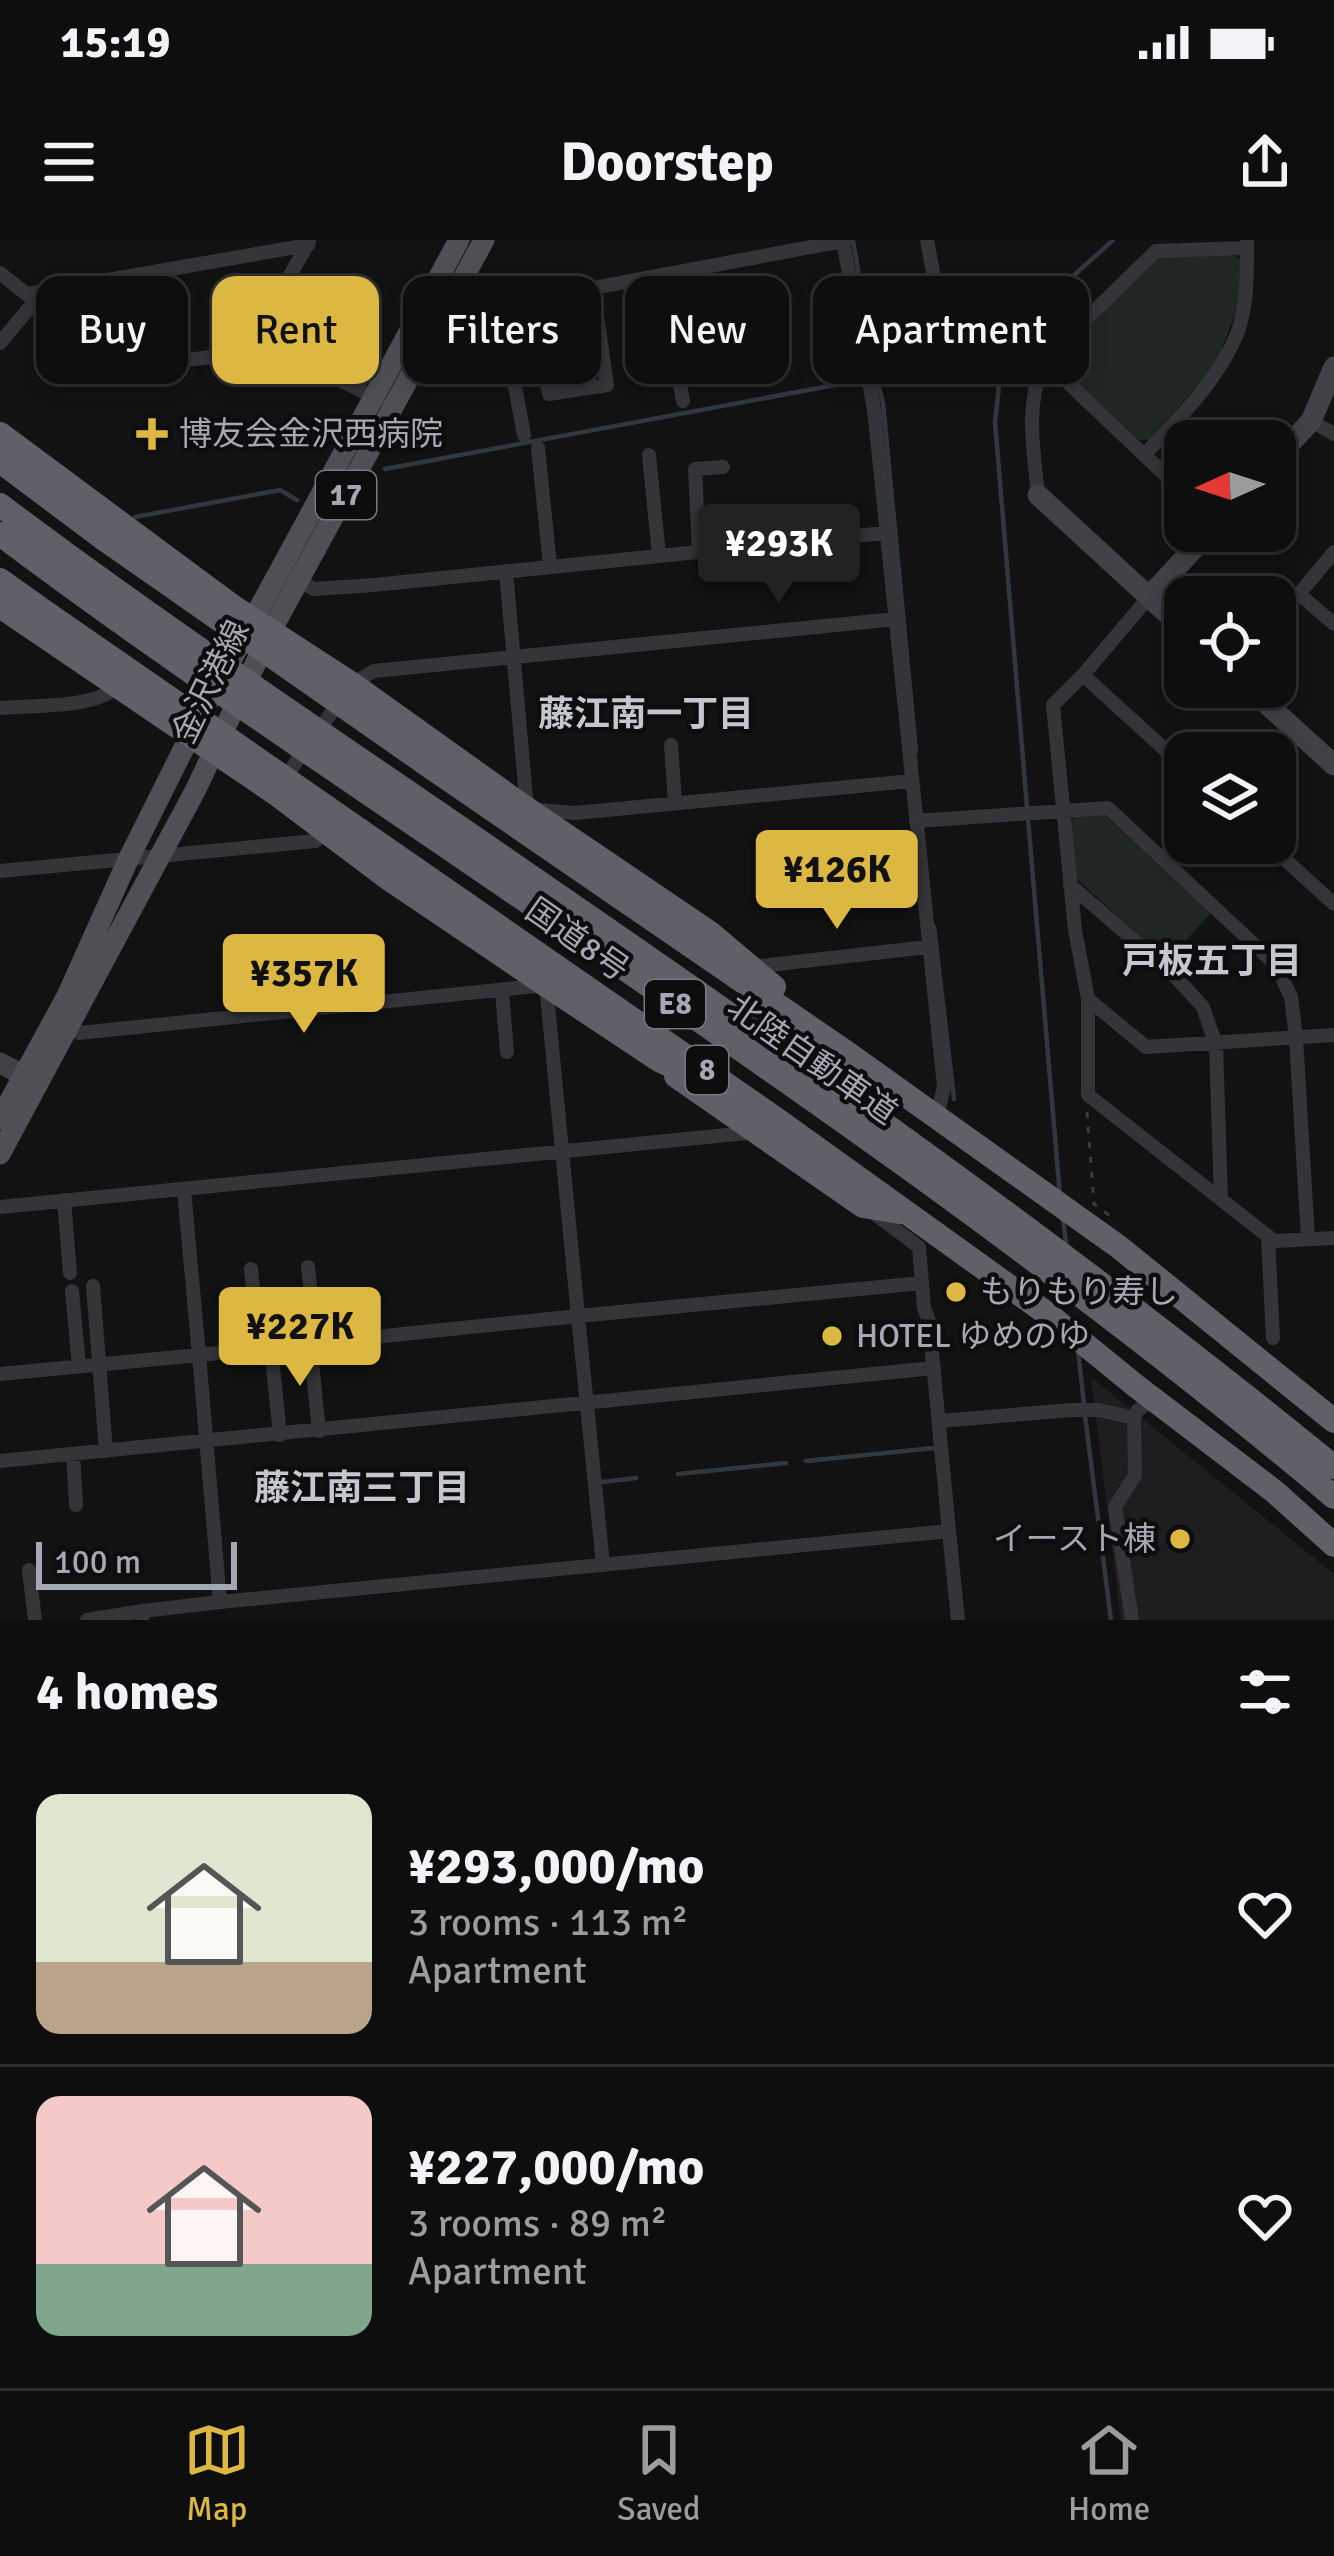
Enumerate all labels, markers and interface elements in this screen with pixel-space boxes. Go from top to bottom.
text: 15:19 [60,15,170,70]
icon: menu [36,129,102,195]
text: Doorstep [560,129,774,196]
icon: share [1232,129,1298,195]
chip: Buy [36,276,188,384]
chip: Rent [212,276,379,384]
chip: Filters [403,276,601,384]
chip: New [625,276,789,384]
chip: Apartment [813,276,1089,384]
place label: 博友会金沢西病院 [179,414,443,455]
marker: 博友会金沢西病院 [136,418,168,450]
north arrow [1164,420,1296,552]
map controls [1164,420,1296,864]
road number: 17 [316,471,376,519]
pin: ¥293K [695,504,863,606]
text: ¥293K [725,519,833,567]
button: locate [1164,576,1296,708]
street label: 金沢港線 [164,614,258,750]
district label: 藤江南一丁目 [538,692,754,737]
button: layers [1164,732,1296,864]
pin: ¥126K [753,830,921,932]
text: ¥126K [783,845,891,893]
street label: 国道8号 [517,890,637,990]
pin: ¥357K [220,934,388,1036]
district label: 戸板五丁目 [1122,939,1302,984]
text: ¥357K [250,949,358,997]
road number: E8 [645,980,705,1028]
street label: 北陸自動車道 [719,986,905,1134]
road number: 8 [686,1046,728,1094]
place label: もりもり寿し [980,1272,1178,1313]
marker: もりもり寿し [943,1279,969,1305]
pin: ¥227K [216,1287,384,1389]
text: ¥227K [246,1302,354,1350]
place label: HOTEL ゆめのゆ [856,1316,1090,1357]
marker: HOTEL ゆめのゆ [819,1323,845,1349]
district label: 藤江南三丁目 [254,1466,470,1511]
place label: イースト棟 [993,1519,1156,1560]
marker: イースト棟 [1167,1526,1193,1552]
scale bar [36,1536,237,1589]
text: 100 m [54,1542,141,1583]
icon: filters [1232,1659,1298,1725]
text: 4 homes [36,1661,218,1724]
text: ¥293,000/mo [408,1835,704,1898]
icon: home [132,1842,276,1986]
icon: heart [1232,1881,1298,1947]
text: 3 rooms · 113 m² [408,1898,688,1946]
text: Apartment [408,1946,587,1994]
text: ¥227,000/mo [408,2136,704,2199]
icon: home [132,2144,276,2288]
icon: heart [1232,2183,1298,2249]
text: 3 rooms · 89 m² [408,2199,667,2247]
text: Apartment [408,2247,587,2295]
tab: Map [184,2417,250,2530]
tab: Saved [617,2417,700,2530]
tab: Home [1068,2417,1150,2530]

